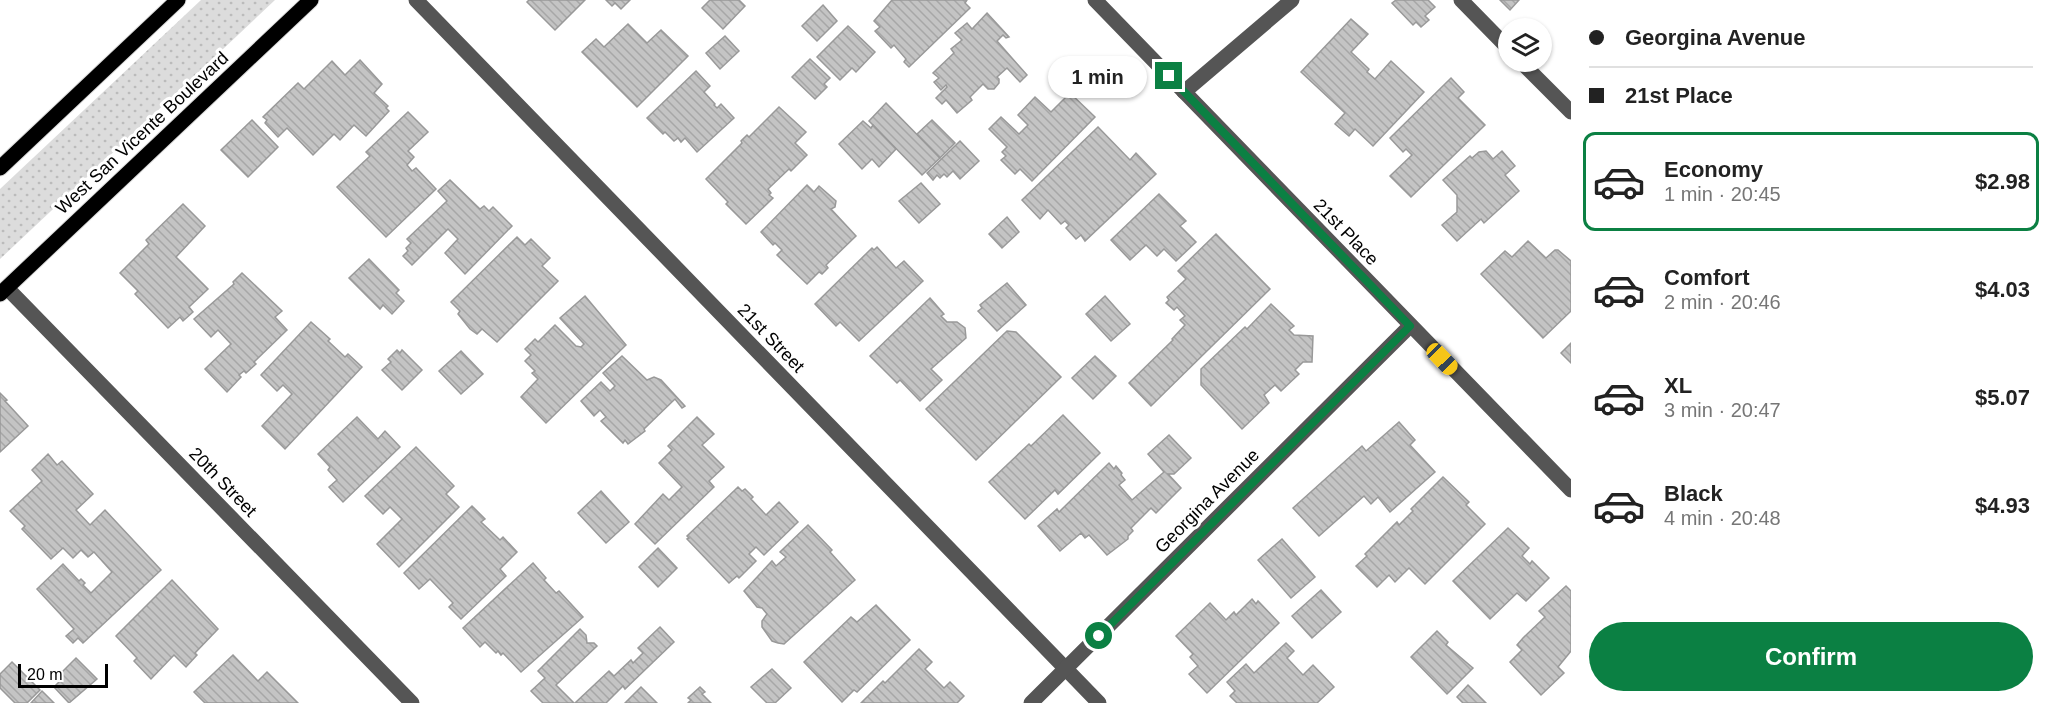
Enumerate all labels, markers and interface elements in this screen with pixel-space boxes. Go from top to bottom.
map controls [1498,18,1552,72]
button: layers [1498,18,1552,72]
text: Georgina Avenue [1625,25,1806,50]
street label: West San Vicente Boulevard [52,48,232,218]
callout: 1 min [1049,55,1148,97]
route end [1155,62,1182,89]
text: 1 min [1071,66,1124,88]
text: 21st Place [1625,83,1733,108]
icon: car [1592,155,1646,209]
text: Economy [1664,157,1763,182]
text: $2.98 [1975,169,2030,194]
text: 1 min · 20:45 [1664,183,1781,205]
street label: 21st Place [1310,195,1382,269]
icon: car [1592,263,1646,317]
text: Comfort [1664,265,1750,290]
text: $4.03 [1975,277,2030,302]
text: 2 min · 20:46 [1664,291,1781,313]
street label: 21st Street [734,300,808,376]
car [1423,340,1461,378]
icon: car [1592,371,1646,425]
text: XL [1664,373,1692,398]
text: $5.07 [1975,385,2030,410]
text: 3 min · 20:47 [1664,399,1781,421]
street label: 20th Street [185,443,261,521]
street label: Georgina Avenue [1151,445,1263,557]
icon: car [1592,479,1646,533]
text: Black [1664,481,1723,506]
text: $4.93 [1975,493,2030,518]
text: 4 min · 20:48 [1664,507,1781,529]
route start [1085,622,1112,649]
button: Confirm [1589,622,2033,691]
scale bar [18,661,108,688]
text: 20 m [27,666,63,683]

